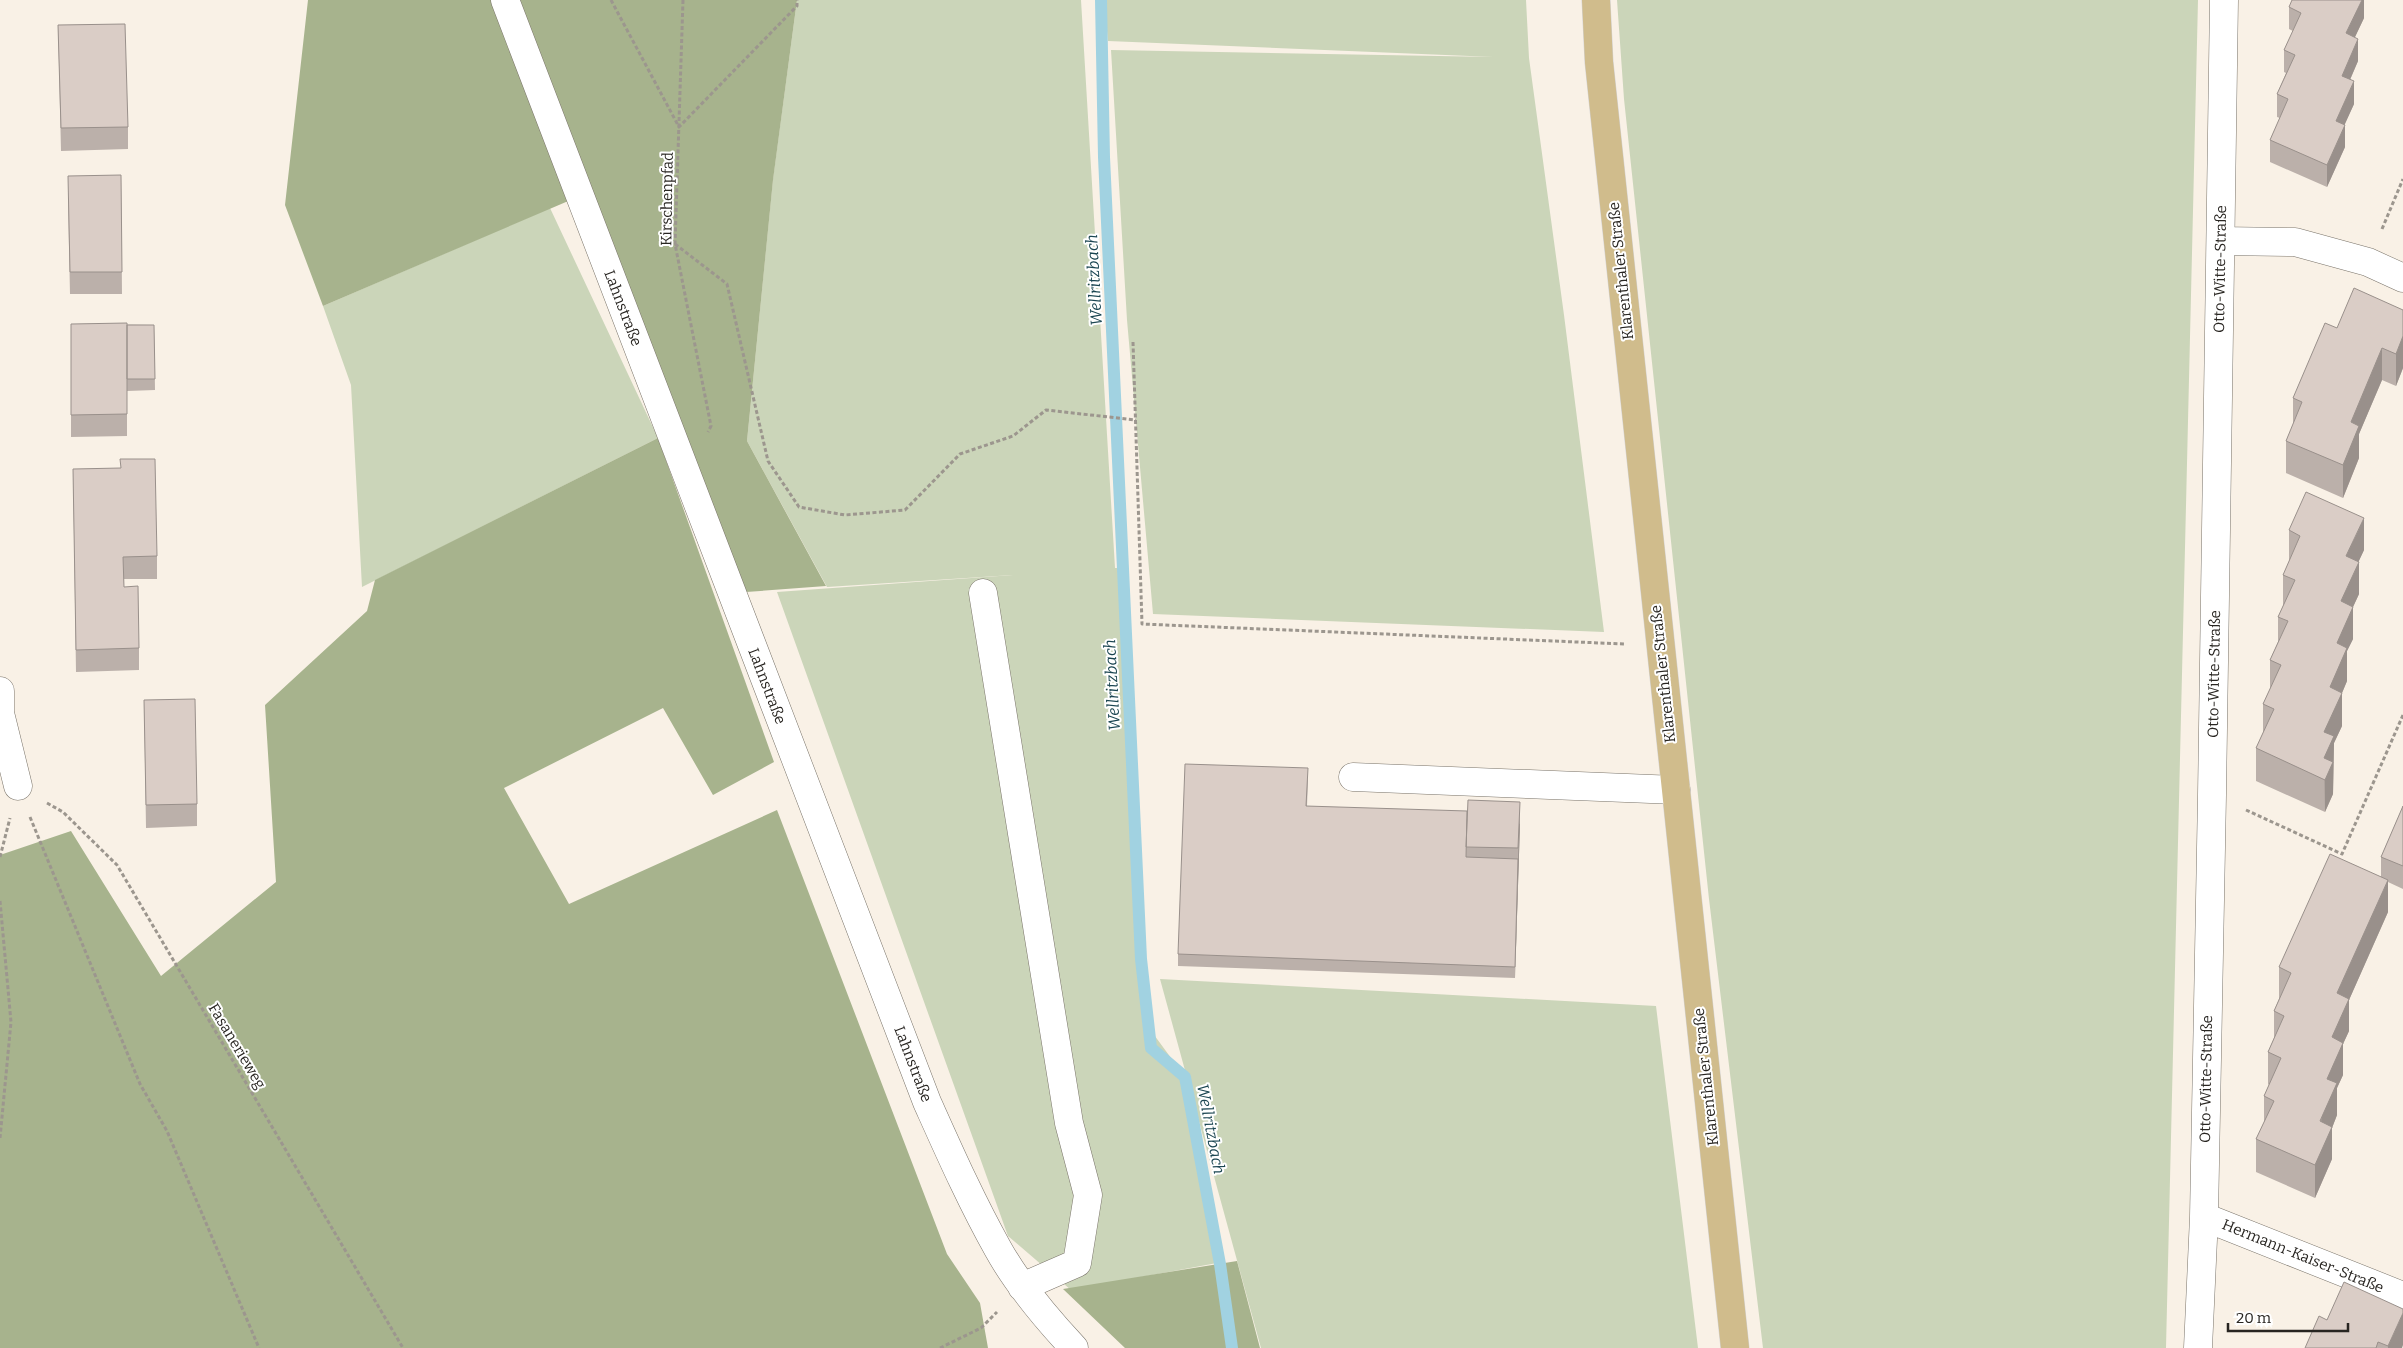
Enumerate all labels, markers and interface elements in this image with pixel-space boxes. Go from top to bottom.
street label: Kirschenpfad [657,152,677,246]
street label: Klarenthaler Straße [1605,201,1637,341]
street label: Otto-Witte-Straße [2210,205,2230,333]
water label: Wellritzbach [1082,234,1106,326]
street label: Lahnstraße [600,267,646,349]
street label: Klarenthaler Straße [1647,604,1679,744]
street label: Otto-Witte-Straße [2204,610,2224,738]
water label: Wellritzbach [1100,639,1124,731]
street label: Lahnstraße [744,645,790,727]
street label: Fasanerieweg [204,1000,270,1092]
street label: Klarenthaler Straße [1690,1007,1722,1147]
street label: Otto-Witte-Straße [2196,1015,2216,1143]
street label: Lahnstraße [890,1023,936,1105]
water label: Wellritzbach [1193,1082,1229,1176]
street label: Hermann-Kaiser-Straße [2220,1215,2386,1297]
scale bar [2228,1300,2348,1332]
text: 20 m [2236,1309,2272,1327]

